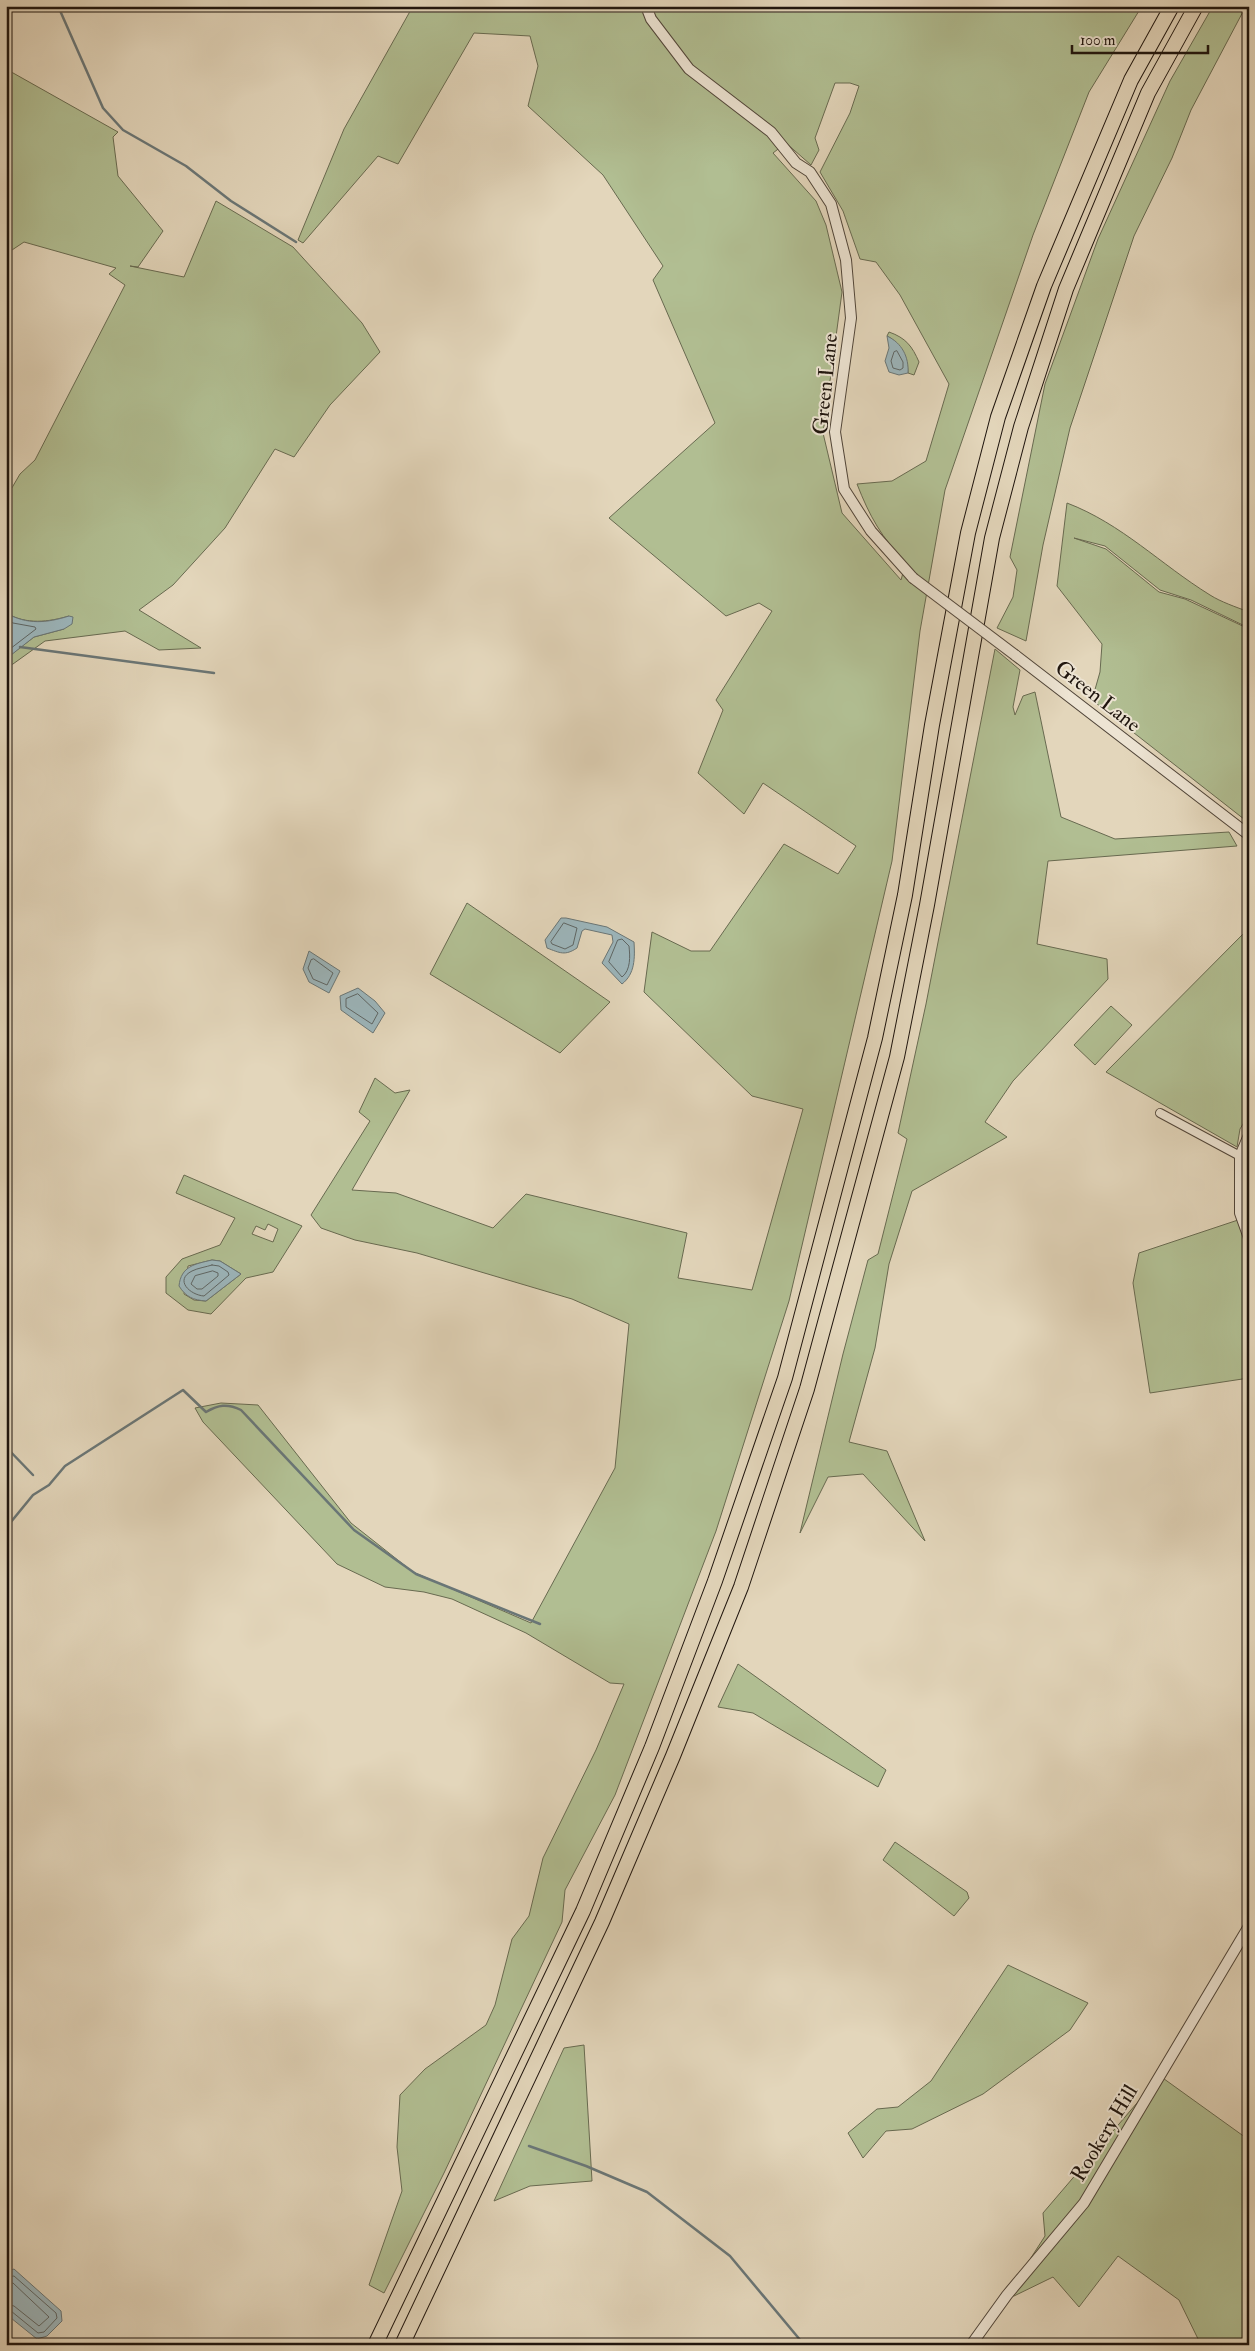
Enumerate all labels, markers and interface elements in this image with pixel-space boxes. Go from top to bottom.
scale bar [1072,22,1209,54]
text: 100 m [1080,31,1116,50]
street label: Green Lane [807,332,844,436]
street label: Green Lane [1049,654,1146,738]
street label: Rookery Hill [1065,2079,1144,2187]

